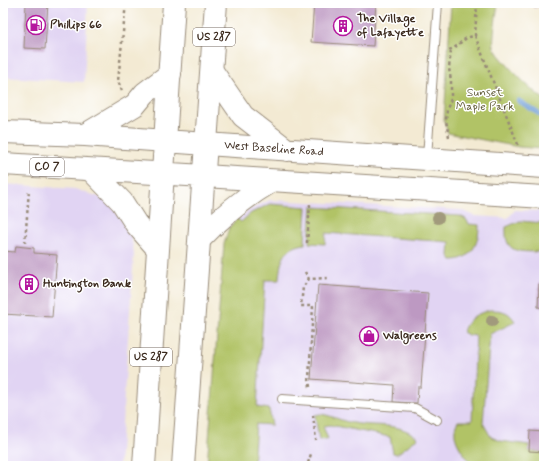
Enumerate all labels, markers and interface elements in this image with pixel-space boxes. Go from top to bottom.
place label: The Village of Lafayette [357,11,424,41]
fuel station icon: Phillips 66 [25,14,47,36]
building icon: The Village of Lafayette [332,15,354,37]
place label: Phillips 66 [50,17,102,33]
road number: US 287 [193,28,235,46]
park label: Sunset Maple Park [456,85,514,115]
street label: West Baseline Road [224,138,324,160]
road number: CO 7 [30,158,64,176]
building icon: Huntington Bank [18,273,40,295]
place label: Huntington Bank [43,276,131,293]
shop icon: Walgreens [358,325,380,347]
place label: Walgreens [382,328,437,345]
road number: US 287 [130,348,172,366]

